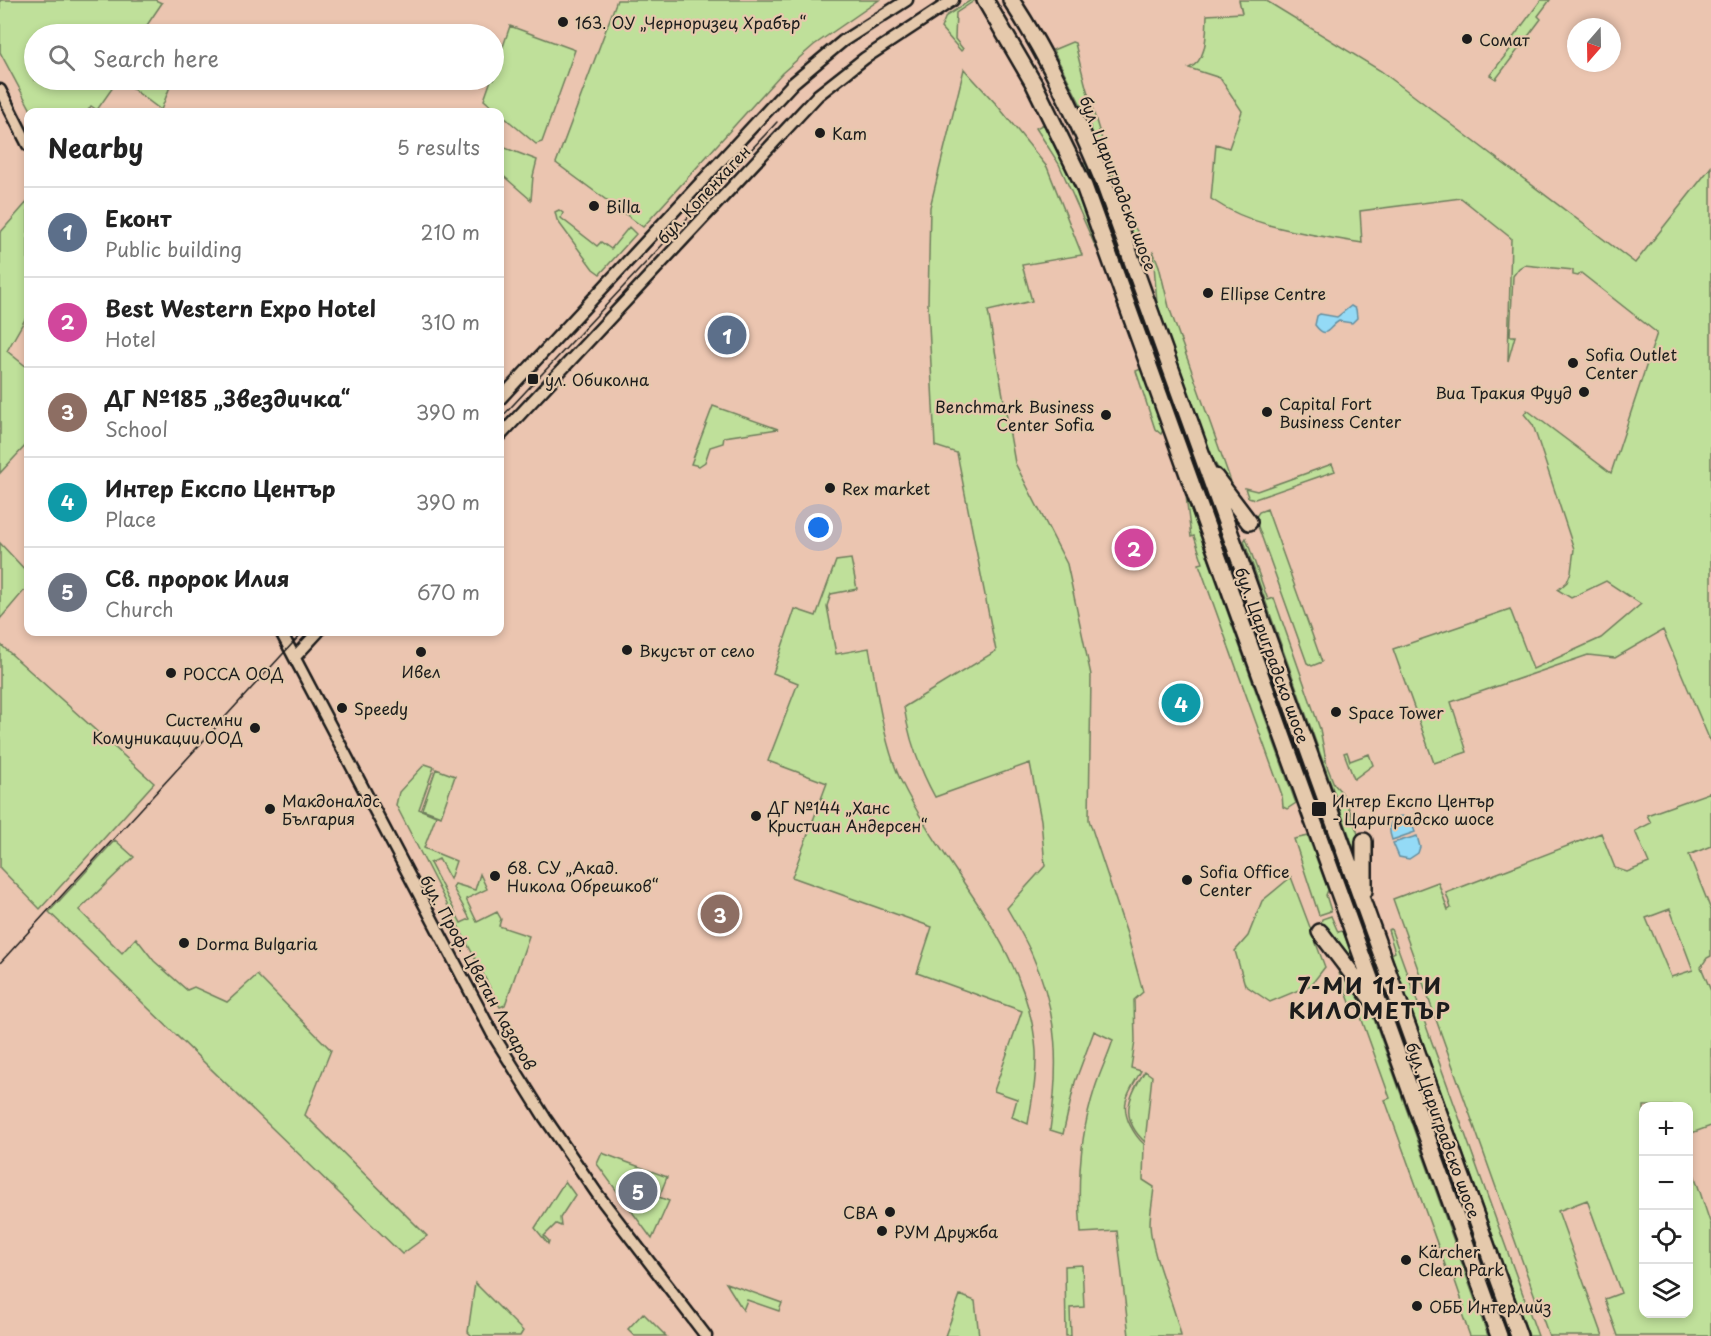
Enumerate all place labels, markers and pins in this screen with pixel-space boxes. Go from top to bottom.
place label: 163. ОУ „Черноризец Храбър“ [575,10,807,34]
marker: 163. ОУ „Черноризец Храбър“ [556,15,570,29]
place label: Сомат [1479,27,1530,51]
marker: Сомат [1460,32,1474,46]
place label: Kam [832,121,867,145]
marker: Kam [813,126,827,140]
place label: Billa [606,194,640,218]
marker: Billa [587,199,601,213]
place label: Ellipse Centre [1220,281,1326,305]
marker: Ellipse Centre [1201,286,1215,300]
pin: 1 [708,312,746,358]
place label: Sofia Outlet Center [1585,342,1678,384]
marker: Sofia Outlet Center [1566,356,1580,370]
place label: ул. Обиколна [545,367,649,391]
marker: ул. Обиколна [526,372,540,386]
place label: Виа Тракия Фууд [1435,380,1572,404]
marker: Виа Тракия Фууд [1577,385,1591,399]
place label: Capital Fort Business Center [1279,391,1402,433]
place label: Benchmark Business Center Sofia [935,394,1094,436]
marker: Capital Fort Business Center [1260,405,1274,419]
marker: Benchmark Business Center Sofia [1099,408,1113,422]
place label: Rex market [842,476,931,500]
marker: Rex market [823,481,837,495]
pin: 2 [1114,526,1154,570]
place label: Вкусът от село [639,638,755,662]
marker: Вкусът от село [620,643,634,657]
marker: Ивел [414,645,428,659]
place label: Ивел [401,659,441,683]
place label: РОССА ООД [183,661,284,685]
marker: РОССА ООД [164,666,178,680]
pin: 4 [1162,680,1200,726]
place label: Speedy [354,696,408,720]
place label: Space Tower [1348,700,1444,724]
marker: Speedy [335,701,349,715]
marker: Space Tower [1329,705,1343,719]
place label: Системни Комуникации ООД [92,707,243,749]
marker: Системни Комуникации ООД [248,721,262,735]
place label: Макдоналдс България [282,788,380,830]
place label: Интер Експо Център - Цариградско шосе [1332,788,1494,830]
place label: ДГ №144 „Ханс Кристиан Андерсен“ [767,795,928,837]
marker: Интер Експо Център - Цариградско шосе [1310,800,1328,818]
marker: Макдоналдс България [263,802,277,816]
marker: ДГ №144 „Ханс Кристиан Андерсен“ [749,809,763,823]
place label: 68. СУ „Акад. Никола Обрешков“ [507,855,659,897]
place label: Sofia Office Center [1199,859,1289,901]
marker: 68. СУ „Акад. Никола Обрешков“ [488,869,502,883]
marker: Sofia Office Center [1180,873,1194,887]
pin: 3 [700,892,740,936]
place label: Dorma Bulgaria [196,931,318,955]
marker: Dorma Bulgaria [177,936,191,950]
pin: 5 [618,1168,658,1214]
place label: CBA [843,1200,878,1224]
marker: CBA [883,1205,897,1219]
place label: РУМ Дружба [894,1219,998,1243]
marker: РУМ Дружба [875,1224,889,1238]
place label: Kärcher Clean Park [1418,1239,1504,1281]
marker: Kärcher Clean Park [1399,1253,1413,1267]
place label: ОББ Интерлийз [1429,1294,1551,1318]
marker: ОББ Интерлийз [1410,1299,1424,1313]

